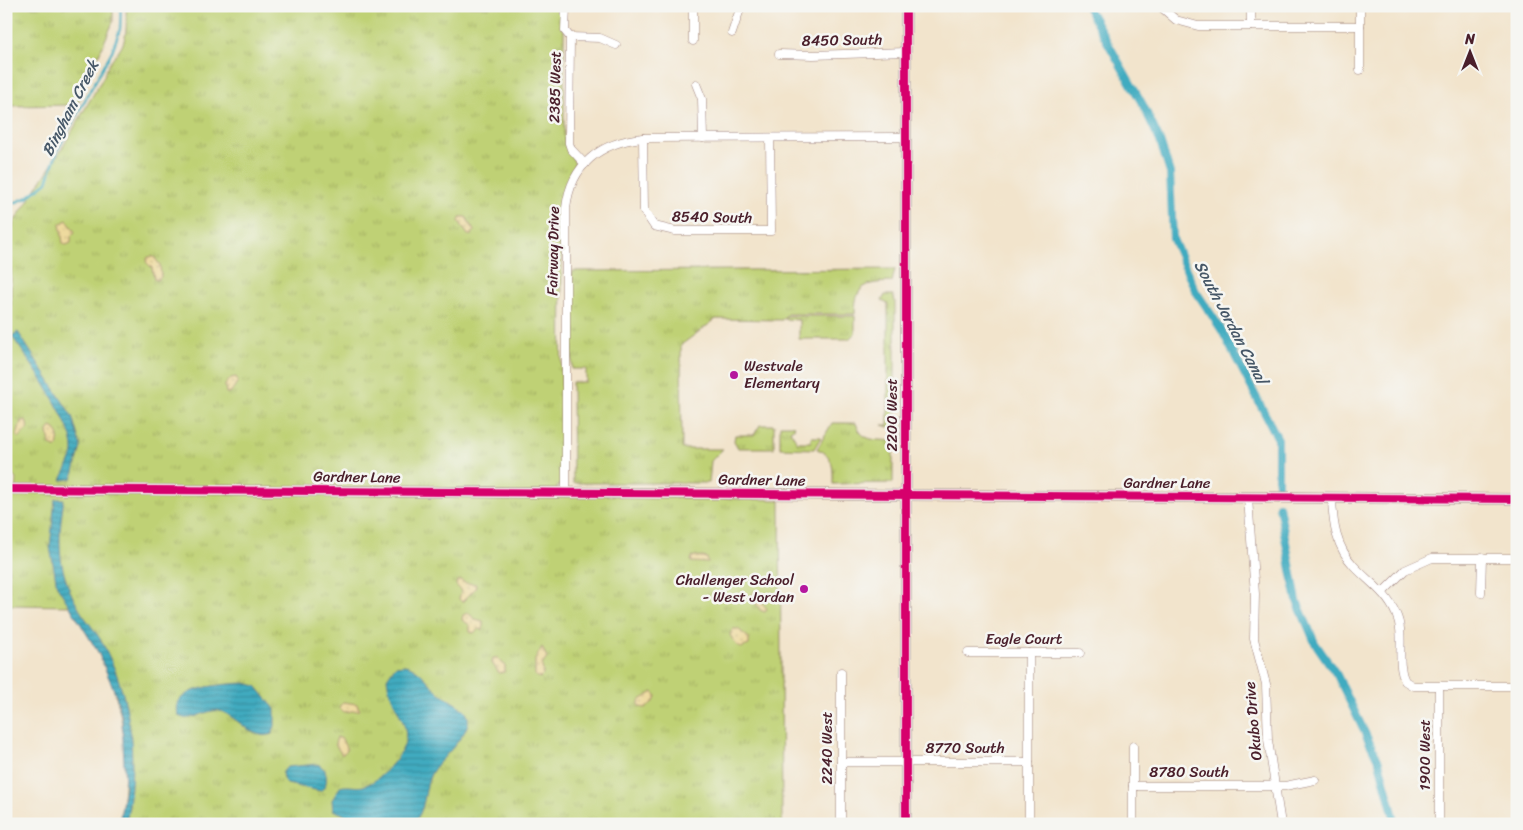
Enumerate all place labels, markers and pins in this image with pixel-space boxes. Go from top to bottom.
place label: Westvale Elementary [744,353,820,396]
marker: Westvale Elementary [728,369,740,381]
place label: Challenger School - West Jordan [676,567,795,610]
marker: Challenger School - West Jordan [798,583,810,595]

